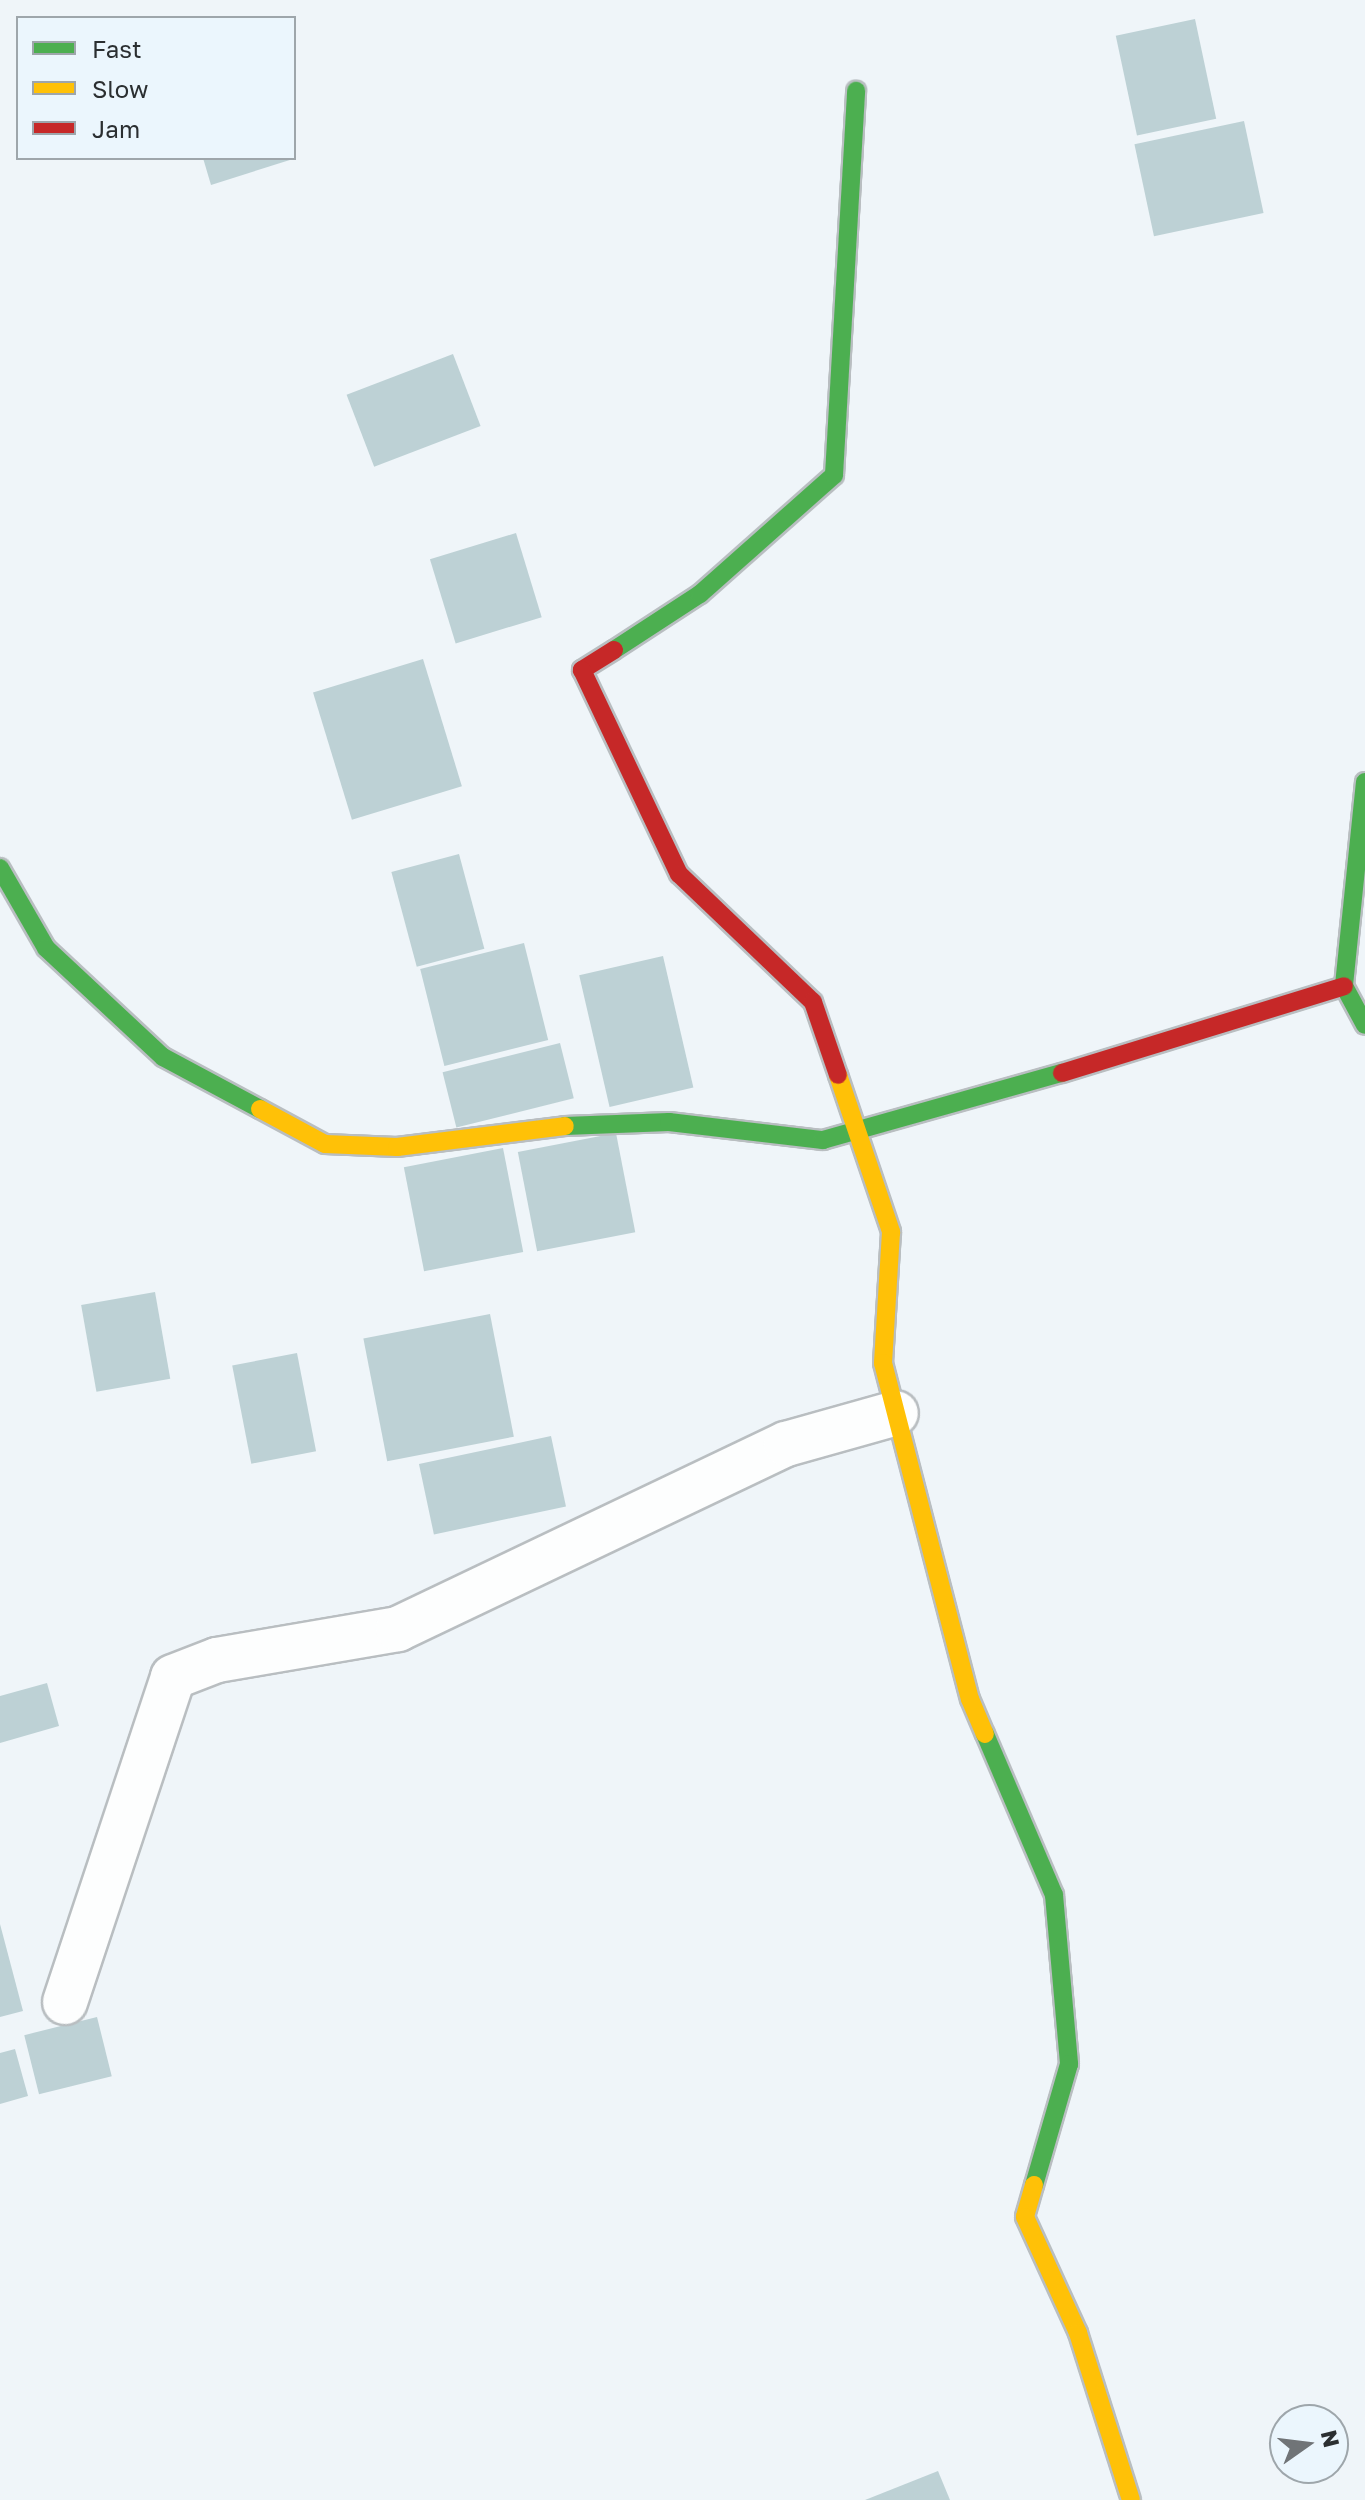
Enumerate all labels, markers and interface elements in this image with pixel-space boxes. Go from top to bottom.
legend [16,16,296,160]
text: Fast [92,34,142,63]
text: Slow [92,74,148,103]
text: Jam [92,114,140,143]
north arrow [1269,2404,1349,2484]
text: N [1316,2427,1346,2450]

